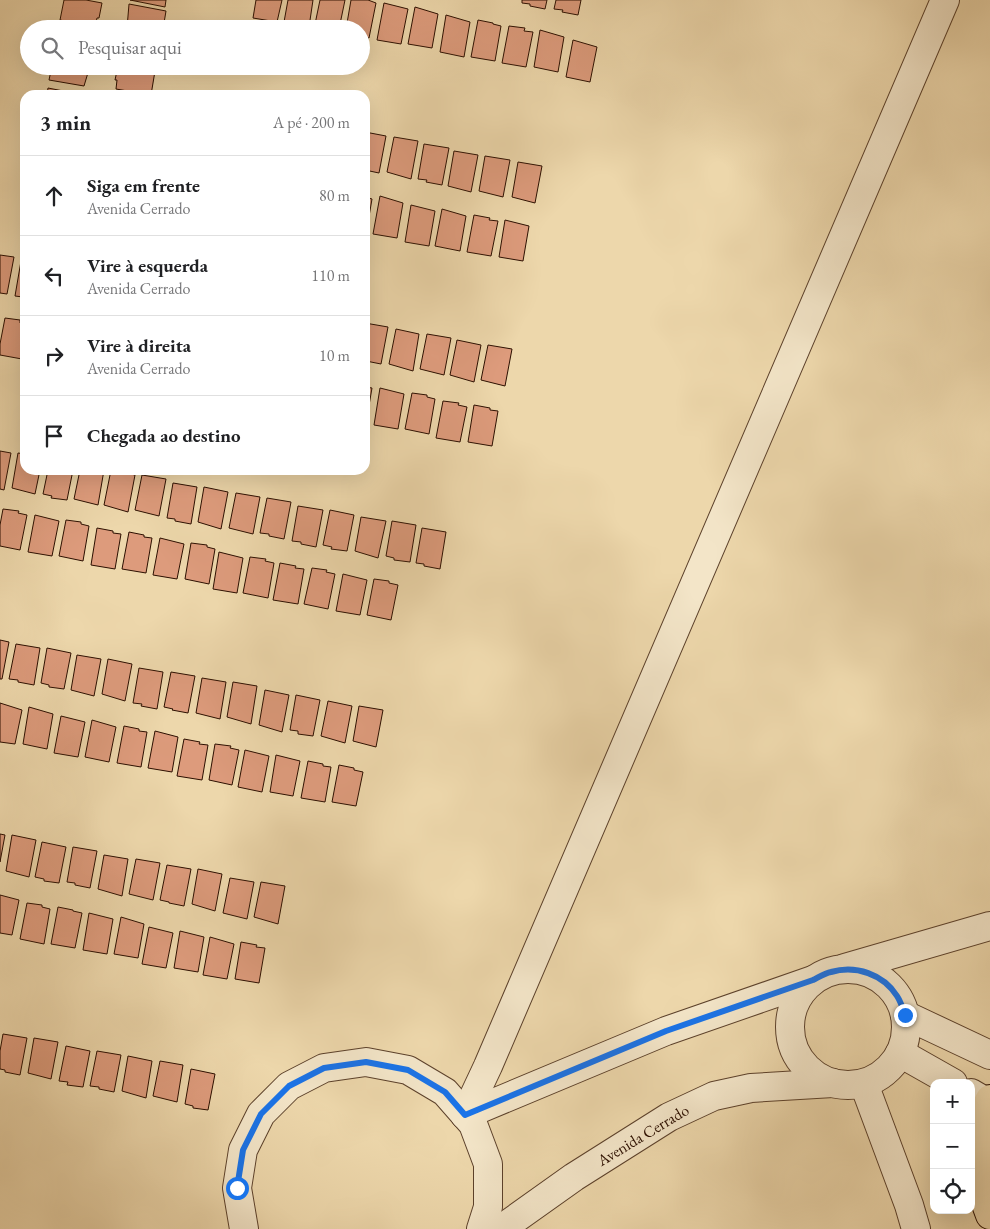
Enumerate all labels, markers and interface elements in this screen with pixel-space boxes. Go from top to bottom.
search box [20,20,370,75]
icon: search [38,34,66,62]
text: Pesquisar aqui [78,35,182,60]
text: 3 min [40,109,91,136]
text: A pé · 200 m [273,112,350,133]
text: Siga em frente [87,173,200,198]
icon: ahead [40,182,68,210]
text: 80 m [319,185,350,206]
text: Avenida Cerrado [87,198,191,219]
text: Vire à esquerda [87,253,208,278]
icon: left [40,262,68,290]
text: 110 m [311,265,350,286]
text: Avenida Cerrado [87,278,191,299]
text: Vire à direita [87,333,191,358]
icon: right [40,342,68,370]
text: 10 m [319,345,350,366]
text: Avenida Cerrado [87,358,191,379]
icon: arrive [40,422,68,450]
text: Chegada ao destino [87,423,241,448]
route end [894,1004,917,1027]
map controls [930,1079,975,1214]
button: + [930,1079,975,1124]
street label: Avenida Cerrado [592,1099,693,1171]
button: − [930,1124,975,1169]
button: locate [930,1169,975,1214]
route start [226,1177,249,1200]

